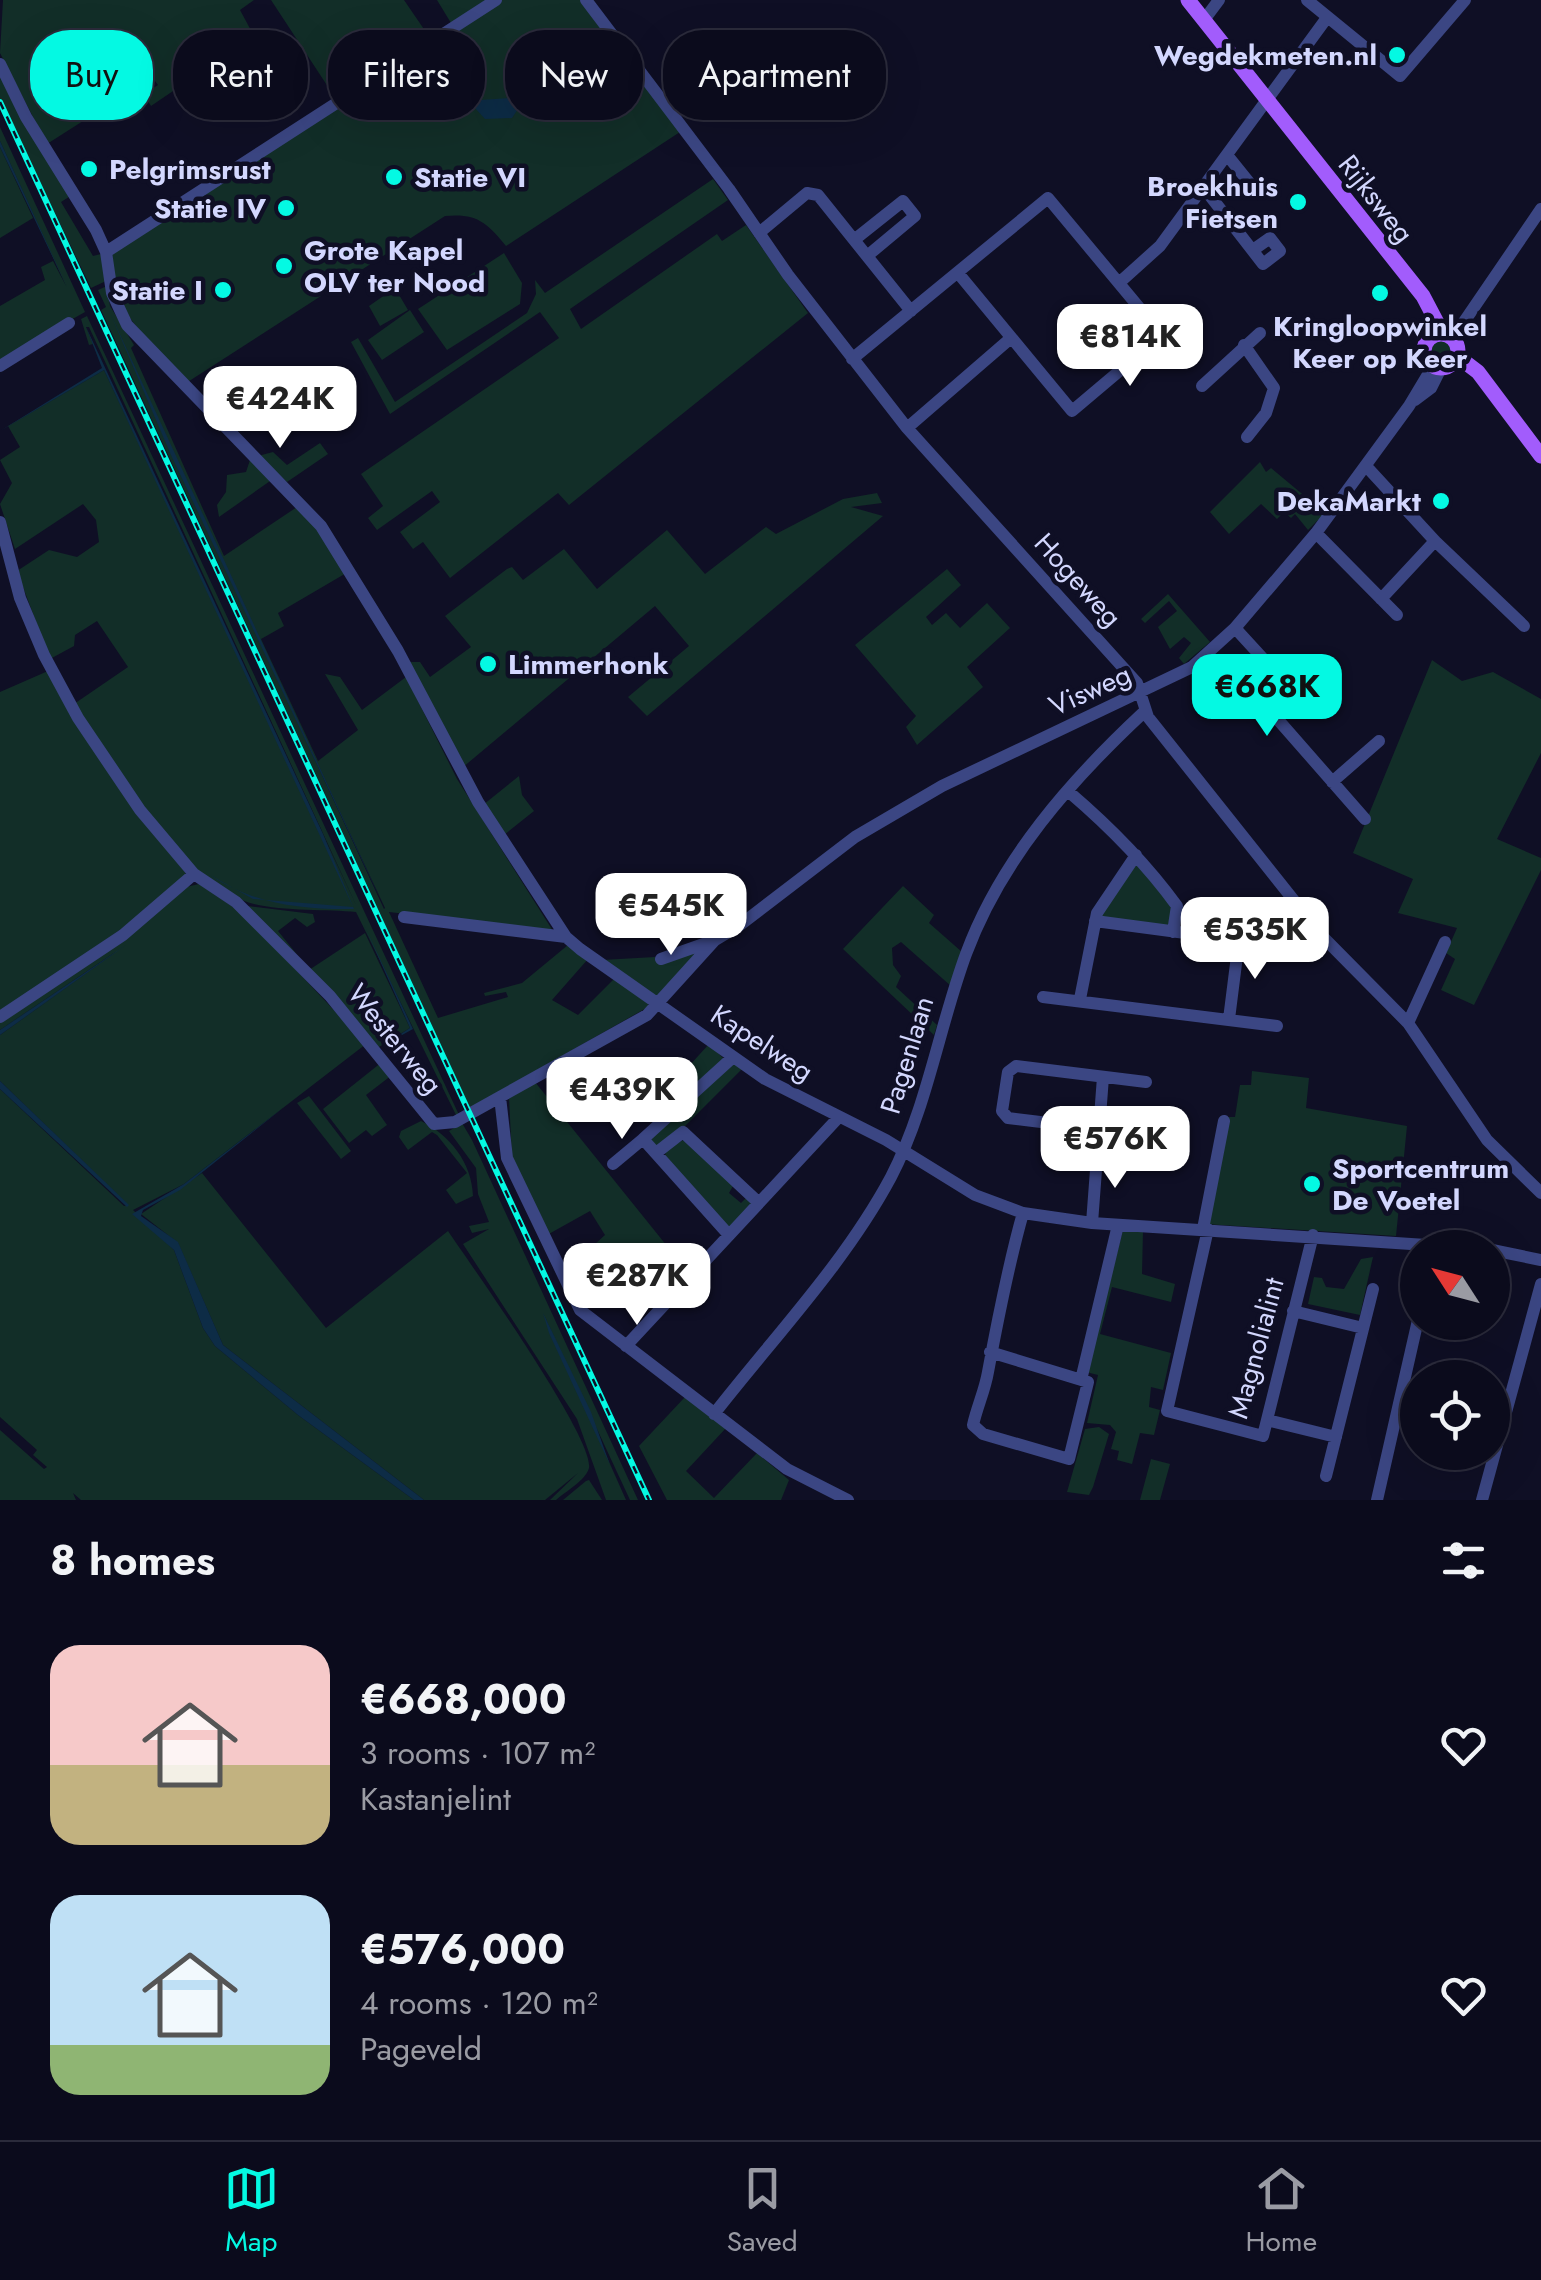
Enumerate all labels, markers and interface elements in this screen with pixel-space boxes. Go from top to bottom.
chip: Buy [30,30,153,120]
chip: Rent [173,30,308,120]
chip: Filters [328,30,485,120]
chip: New [505,30,643,120]
chip: Apartment [663,30,886,120]
place label: Wegdekmeten.nl [1154,35,1377,76]
marker: Wegdekmeten.nl [1386,44,1408,66]
street label: Rijksweg [1328,146,1424,252]
place label: Pelgrimsrust [109,149,271,190]
place label: Statie VI [414,157,526,198]
marker: Pelgrimsrust [78,158,100,180]
marker: Statie VI [383,166,405,188]
place label: Broekhuis Fietsen [1147,166,1278,239]
place label: Statie IV [154,188,266,229]
marker: Broekhuis Fietsen [1287,191,1309,213]
marker: Statie IV [275,197,297,219]
place label: Grote Kapel OLV ter Nood [304,230,485,303]
marker: Grote Kapel OLV ter Nood [273,255,295,277]
place label: Statie I [111,270,203,311]
marker: Statie I [212,279,234,301]
marker: Kringloopwinkel Keer op Keer [1369,282,1391,304]
pin: €814K [1060,304,1200,389]
place label: Kringloopwinkel Keer op Keer [1273,306,1487,379]
text: €814K [1079,313,1181,359]
pin: €424K [210,366,350,451]
text: €424K [226,375,335,421]
place label: DekaMarkt [1277,481,1421,522]
marker: DekaMarkt [1430,490,1452,512]
street label: Hogeweg [1025,524,1131,636]
place label: Limmerhonk [508,644,669,685]
marker: Limmerhonk [477,653,499,675]
street label: Visweg [1042,654,1138,726]
pin: €668K [1197,654,1337,739]
text: €668K [1214,663,1320,709]
pin: €545K [601,873,741,958]
text: €545K [618,882,724,928]
pin: €535K [1185,897,1325,982]
text: €535K [1203,906,1307,952]
street label: Westerweg [338,975,452,1103]
street label: Pagenlaan [870,991,944,1119]
street label: Kapelweg [703,994,821,1092]
pin: €439K [552,1057,692,1142]
text: €439K [569,1066,675,1112]
pin: €576K [1045,1106,1185,1191]
text: €576K [1063,1115,1167,1161]
place label: Sportcentrum De Voetel [1332,1148,1509,1221]
marker: Sportcentrum De Voetel [1301,1173,1323,1195]
north arrow [1400,1230,1510,1340]
map controls [1400,1230,1510,1470]
pin: €287K [567,1243,707,1328]
text: €287K [585,1252,689,1298]
street label: Magnolialint [1218,1273,1295,1423]
button: locate [1400,1360,1510,1470]
text: 8 homes [50,1530,215,1591]
icon: filters [1436,1533,1491,1588]
text: €668,000 [360,1669,566,1730]
icon: home [130,1685,250,1805]
icon: heart [1436,1718,1491,1773]
text: 3 rooms · 107 m² [360,1730,595,1776]
text: Kastanjelint [360,1776,511,1822]
text: €576,000 [360,1919,565,1980]
icon: home [130,1935,250,2055]
icon: heart [1436,1968,1491,2023]
text: 4 rooms · 120 m² [360,1980,598,2026]
text: Pageveld [360,2026,482,2072]
tab: Map [224,2161,279,2262]
tab: Saved [727,2161,798,2262]
tab: Home [1245,2161,1317,2262]

